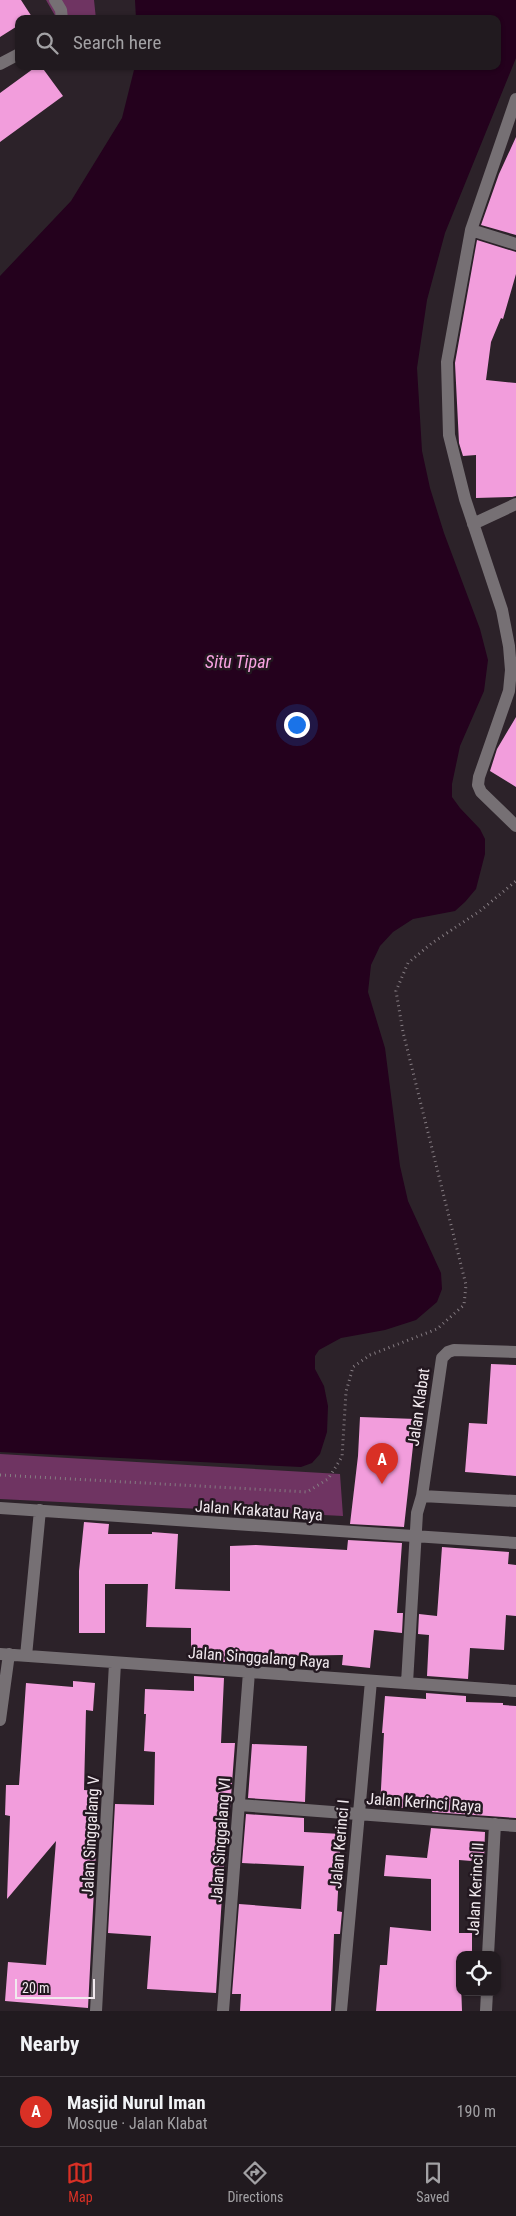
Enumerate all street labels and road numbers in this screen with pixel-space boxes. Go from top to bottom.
street label: Jalan Klabat [404,1367,433,1447]
street label: Jalan Krakatau Raya [194,1497,323,1524]
street label: Jalan Singgalang Raya [187,1643,331,1672]
street label: Jalan Singgalang V [78,1775,103,1897]
street label: Jalan Singgalang VI [207,1777,234,1903]
street label: Jalan Kerinci Raya [366,1789,482,1816]
street label: Jalan Kerinci I [326,1799,353,1889]
street label: Jalan Kerinci II [464,1842,487,1936]

